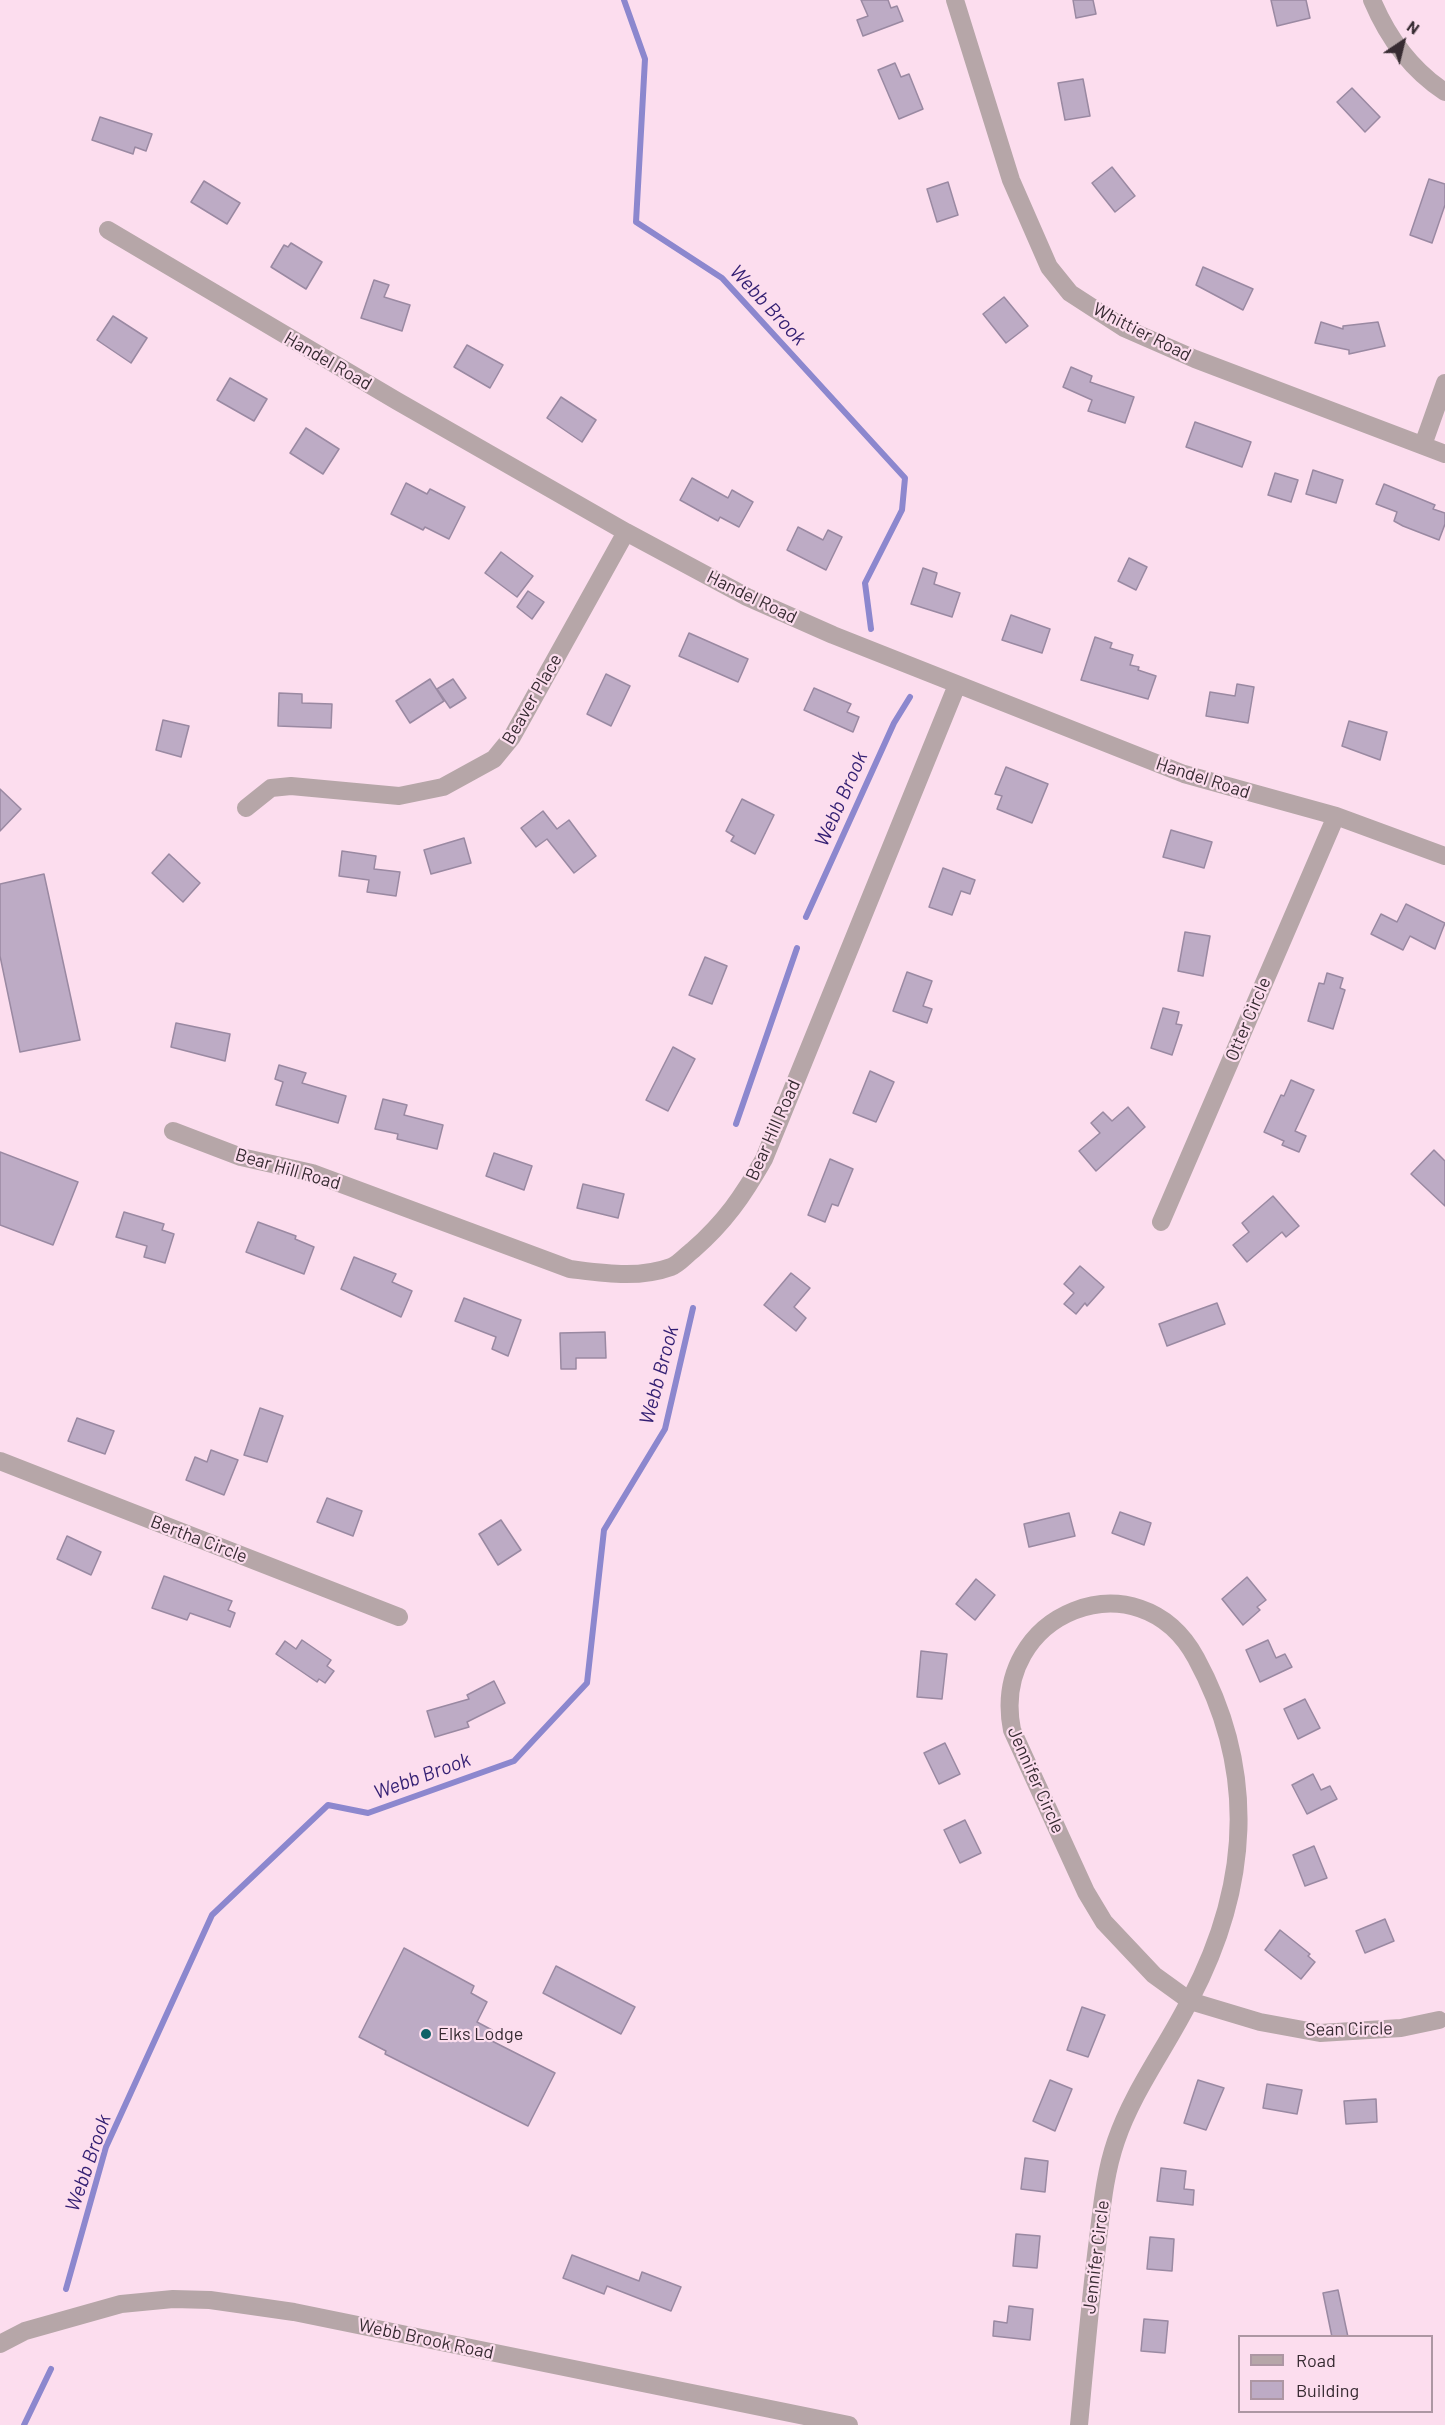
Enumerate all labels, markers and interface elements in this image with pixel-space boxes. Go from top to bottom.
north arrow [1373,12,1433,72]
text: N [1404,16,1423,38]
water label: Webb Brook [725,260,811,350]
street label: Whittier Road [1089,298,1195,366]
street label: Handel Road [280,327,376,395]
street label: Handel Road [703,566,801,628]
street label: Beaver Place [497,650,567,748]
water label: Webb Brook [809,748,873,850]
street label: Handel Road [1153,753,1253,803]
street label: Otter Circle [1221,974,1275,1064]
street label: Bear Hill Road [741,1076,805,1184]
street label: Bear Hill Road [233,1144,343,1194]
water label: Webb Brook [634,1323,684,1427]
street label: Bertha Circle [148,1511,250,1567]
street label: Jennifer Circle [1003,1723,1069,1837]
water label: Webb Brook [370,1747,474,1805]
street label: Sean Circle [1305,2017,1393,2041]
place label: Elks Lodge [438,2023,523,2045]
marker: Elks Lodge [419,2027,433,2041]
water label: Webb Brook [60,2111,116,2215]
street label: Jennifer Circle [1078,2199,1114,2315]
street label: Webb Brook Road [356,2314,496,2364]
legend [1238,2335,1433,2413]
text: Road [1296,2349,1336,2371]
text: Building [1296,2379,1359,2401]

